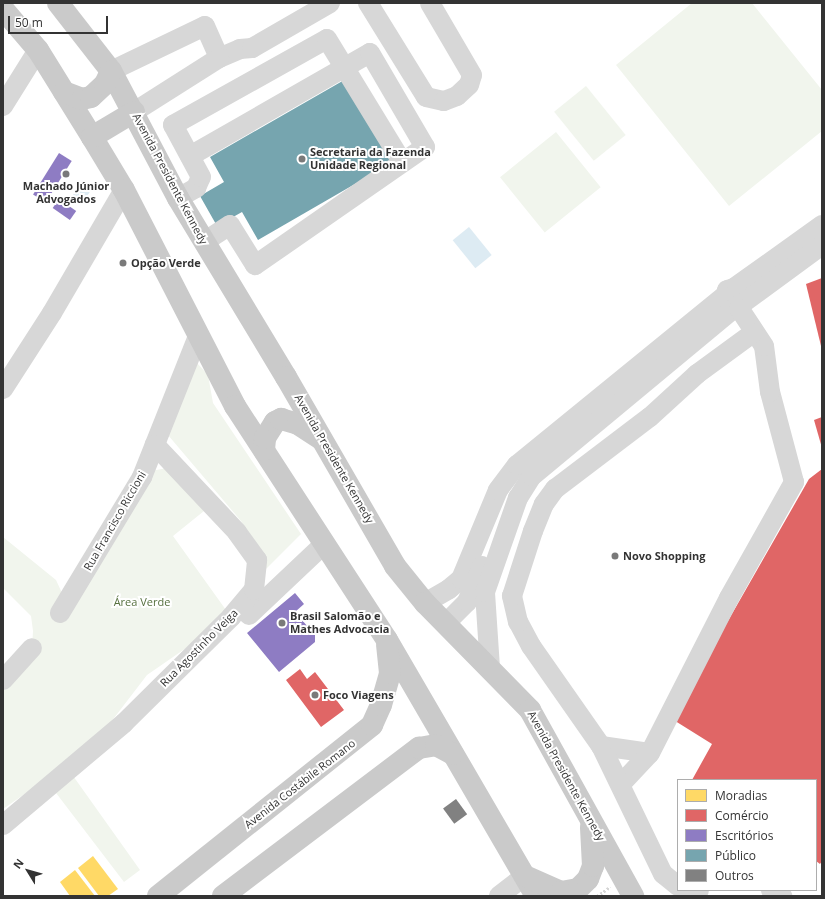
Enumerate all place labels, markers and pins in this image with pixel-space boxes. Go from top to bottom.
place label: Secretaria da Fazenda Unidade Regional [310,146,431,172]
marker: Secretaria da Fazenda Unidade Regional [297,154,307,164]
marker: Machado Júnior Advogados [61,169,71,179]
place label: Machado Júnior Advogados [23,180,109,206]
place label: Opção Verde [131,256,201,270]
marker: Opção Verde [118,258,128,268]
place label: Novo Shopping [623,549,706,563]
marker: Novo Shopping [610,551,620,561]
place label: Brasil Salomão e Mathes Advocacia [290,610,389,636]
marker: Brasil Salomão e Mathes Advocacia [277,618,287,628]
place label: Foco Viagens [323,688,394,702]
marker: Foco Viagens [310,690,320,700]

